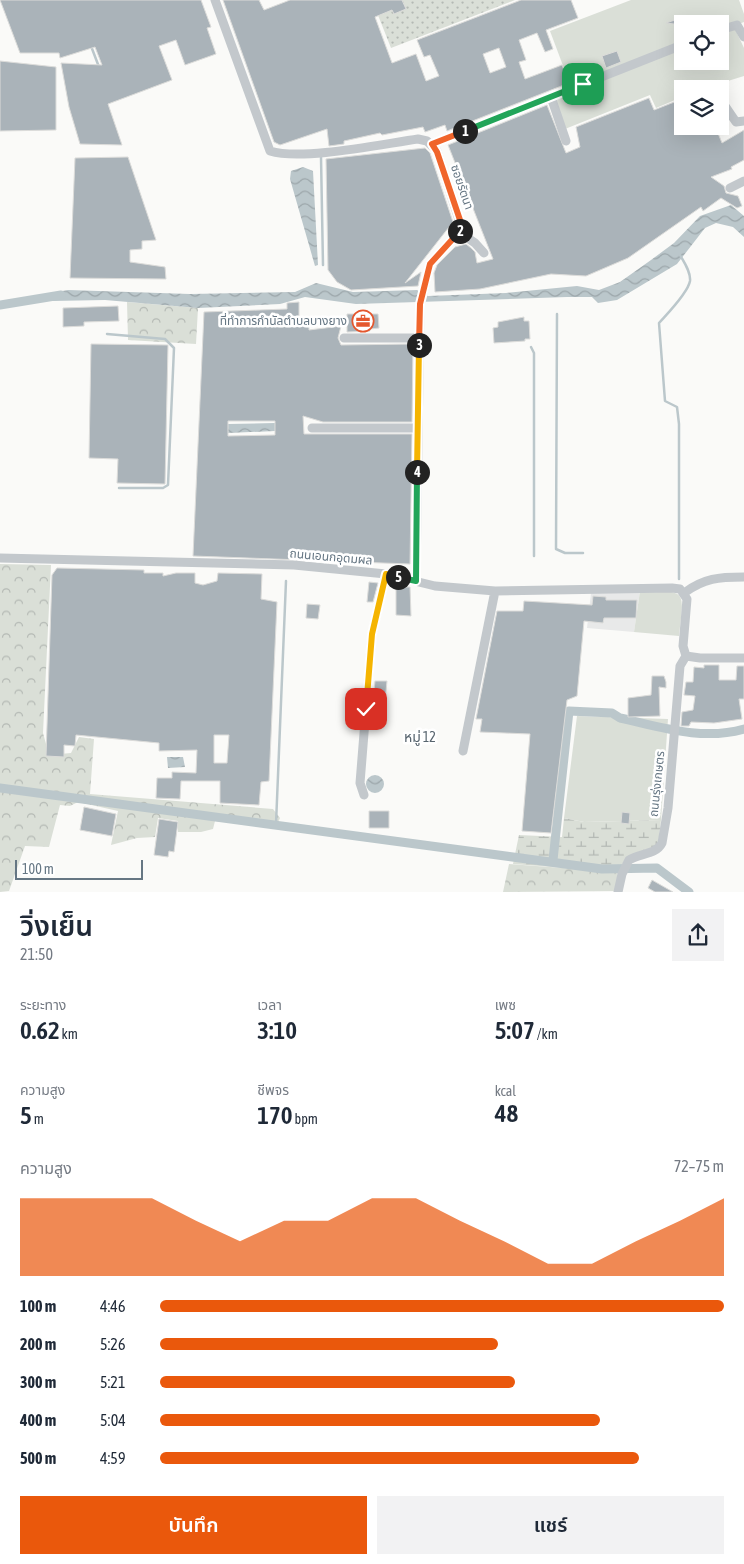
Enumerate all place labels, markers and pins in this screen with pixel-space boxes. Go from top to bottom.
pin [562,63,604,105]
pin: 1 [452,118,478,144]
pin: 2 [448,218,472,244]
office icon: ที่ทำการกำนัลตำบลบางยาง [351,309,375,333]
place label: ที่ทำการกำนัลตำบลบางยาง [220,312,347,328]
pin: 3 [406,332,432,358]
pin: 4 [404,460,430,484]
pin: 5 [386,564,410,590]
pin [345,688,387,730]

